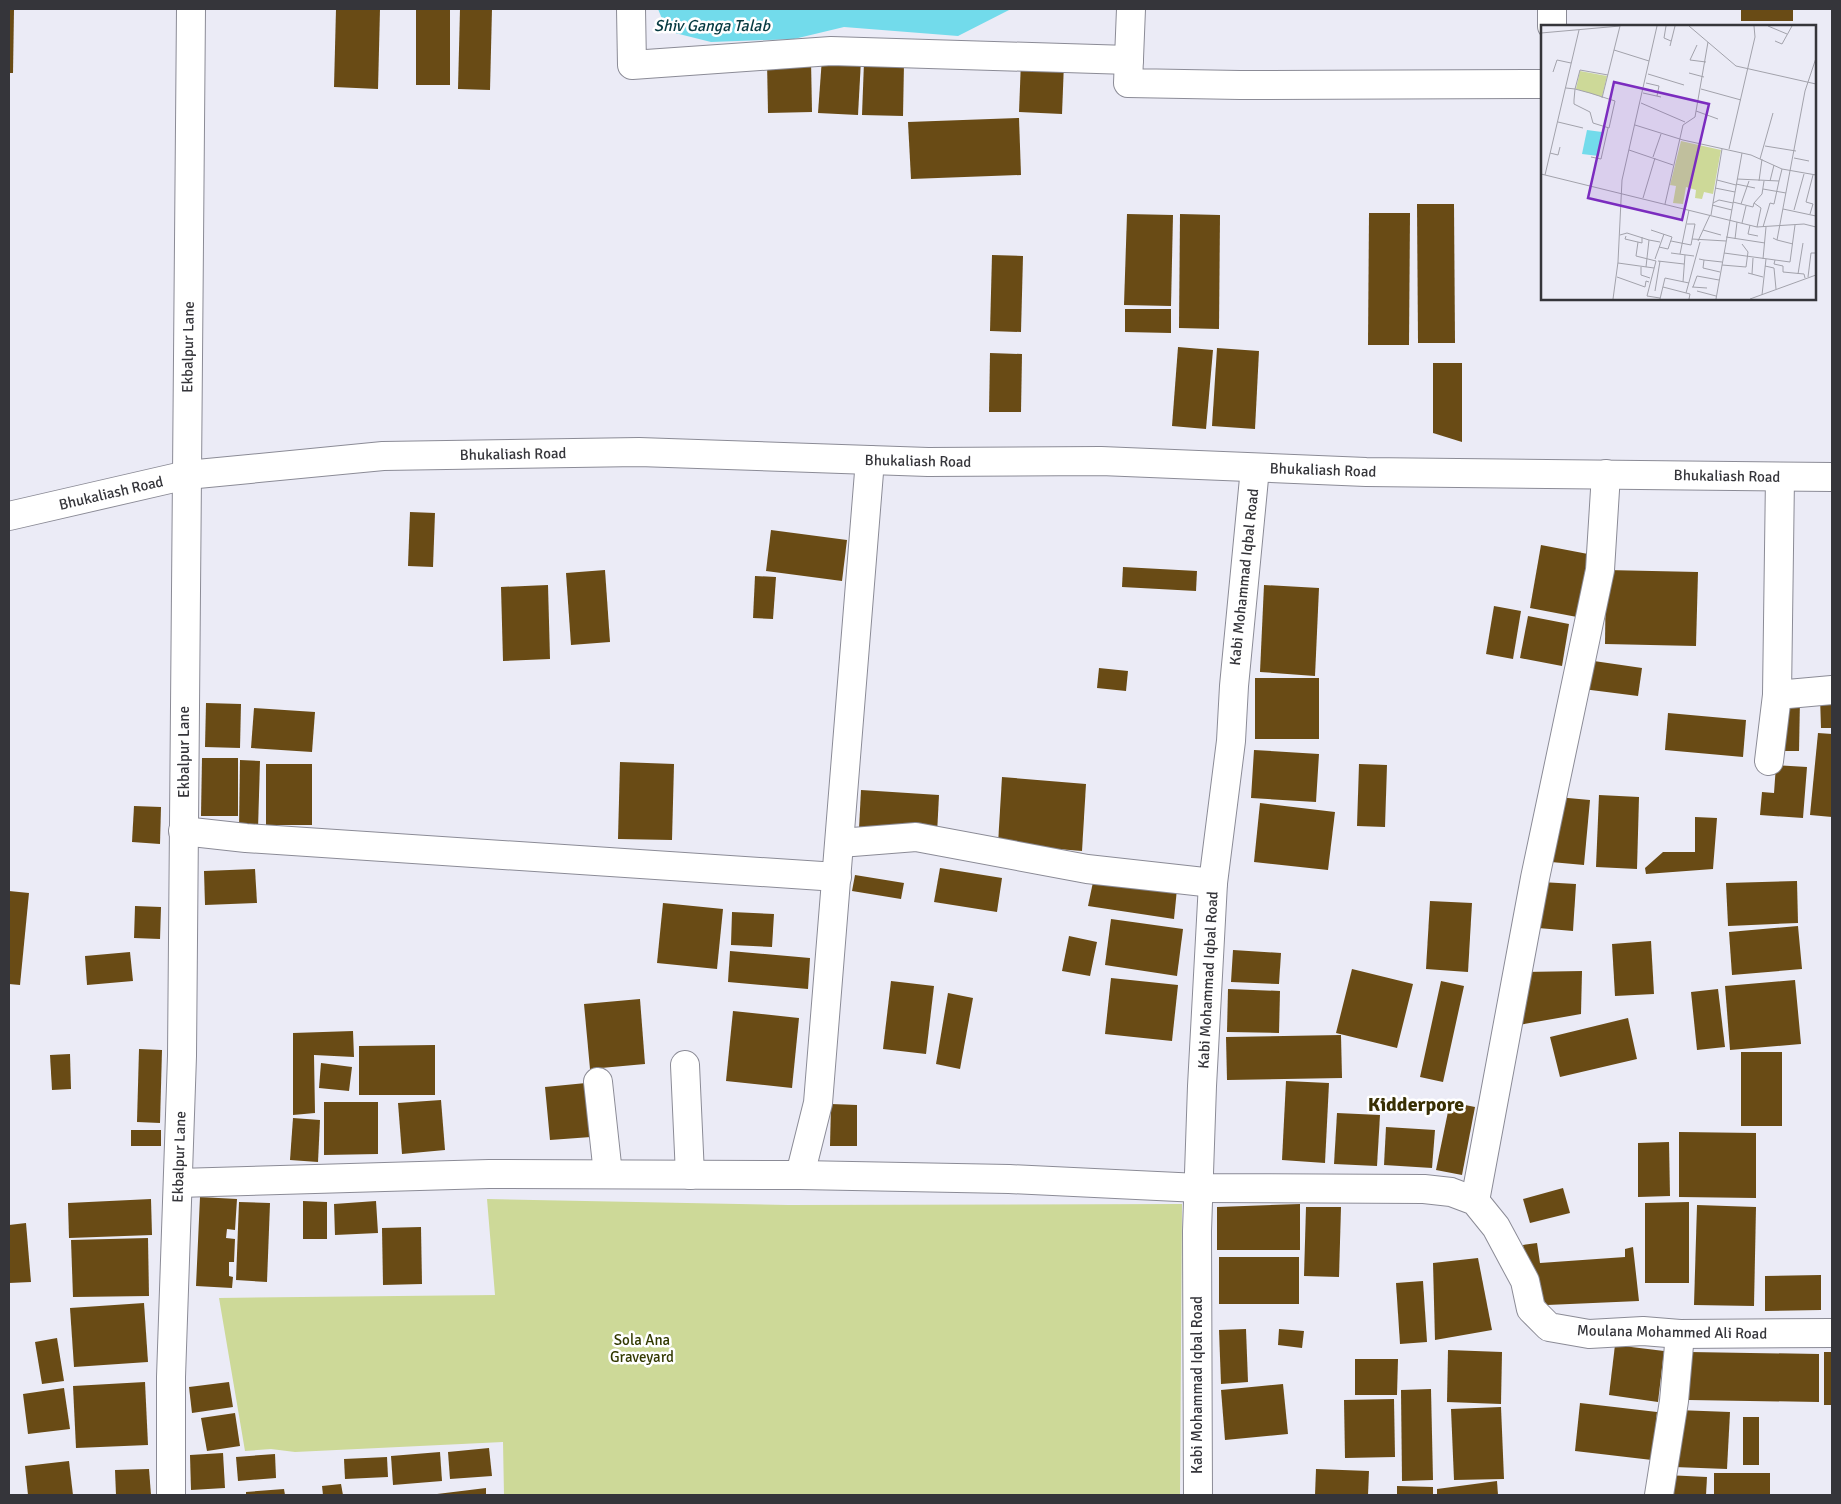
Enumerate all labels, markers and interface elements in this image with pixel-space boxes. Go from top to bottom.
water label: Shiv Ganga Talab [654,16,771,36]
inset map [1541,25,1816,300]
street label: Ekbalpur Lane [178,301,198,393]
street label: Bhukaliash Road [459,444,567,464]
street label: Bhukaliash Road [864,451,972,471]
street label: Bhukaliash Road [1269,459,1377,481]
street label: Bhukaliash Road [1673,466,1781,486]
street label: Bhukaliash Road [57,472,165,514]
street label: Kabi Mohammad Iqbal Road [1226,488,1262,666]
street label: Ekbalpur Lane [175,706,193,798]
street label: Kabi Mohammad Iqbal Road [1194,891,1222,1069]
district label: Kidderpore [1368,1092,1464,1117]
street label: Ekbalpur Lane [168,1111,190,1203]
street label: Kabi Mohammad Iqbal Road [1188,1296,1206,1474]
street label: Moulana Mohammed Ali Road [1577,1321,1767,1343]
park label: Sola Ana Graveyard [610,1331,674,1366]

